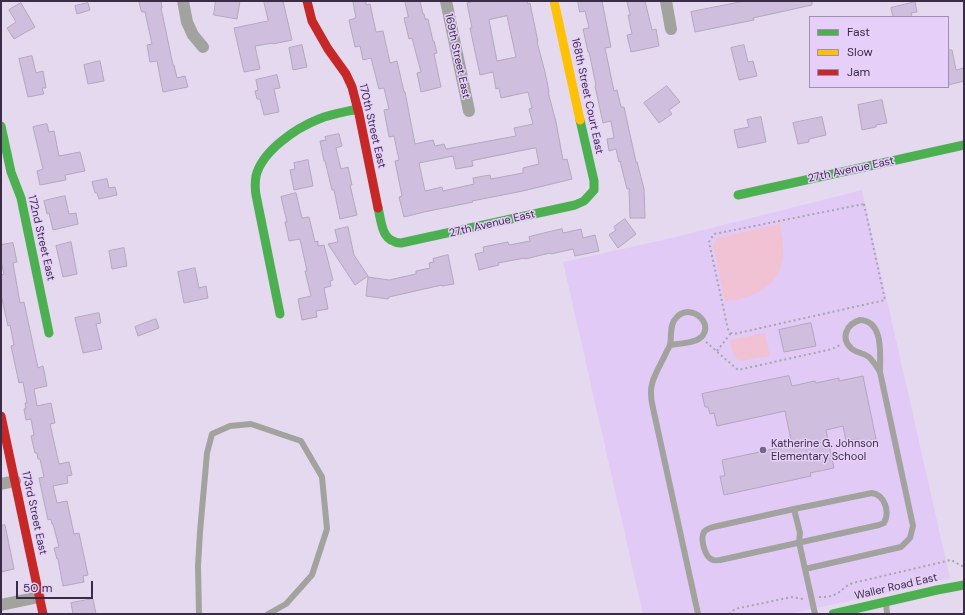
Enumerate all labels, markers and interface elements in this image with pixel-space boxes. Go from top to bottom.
street label: 169th Street East [442,12,472,100]
legend [809,16,949,88]
text: Fast [847,24,870,40]
street label: 168th Street Court East [568,37,606,155]
text: Slow [847,44,873,60]
text: Jam [847,64,870,80]
street label: 170th Street East [356,83,388,169]
street label: 27th Avenue East [807,154,895,186]
street label: 172nd Street East [25,194,57,282]
street label: 27th Avenue East [448,208,536,240]
place label: Katherine G. Johnson Elementary School [771,437,879,463]
marker: Katherine G. Johnson Elementary School [758,445,768,455]
street label: 173rd Street East [19,470,49,556]
street label: Waller Road East [853,571,939,603]
scale bar [18,573,95,599]
text: 50 m [23,580,52,596]

